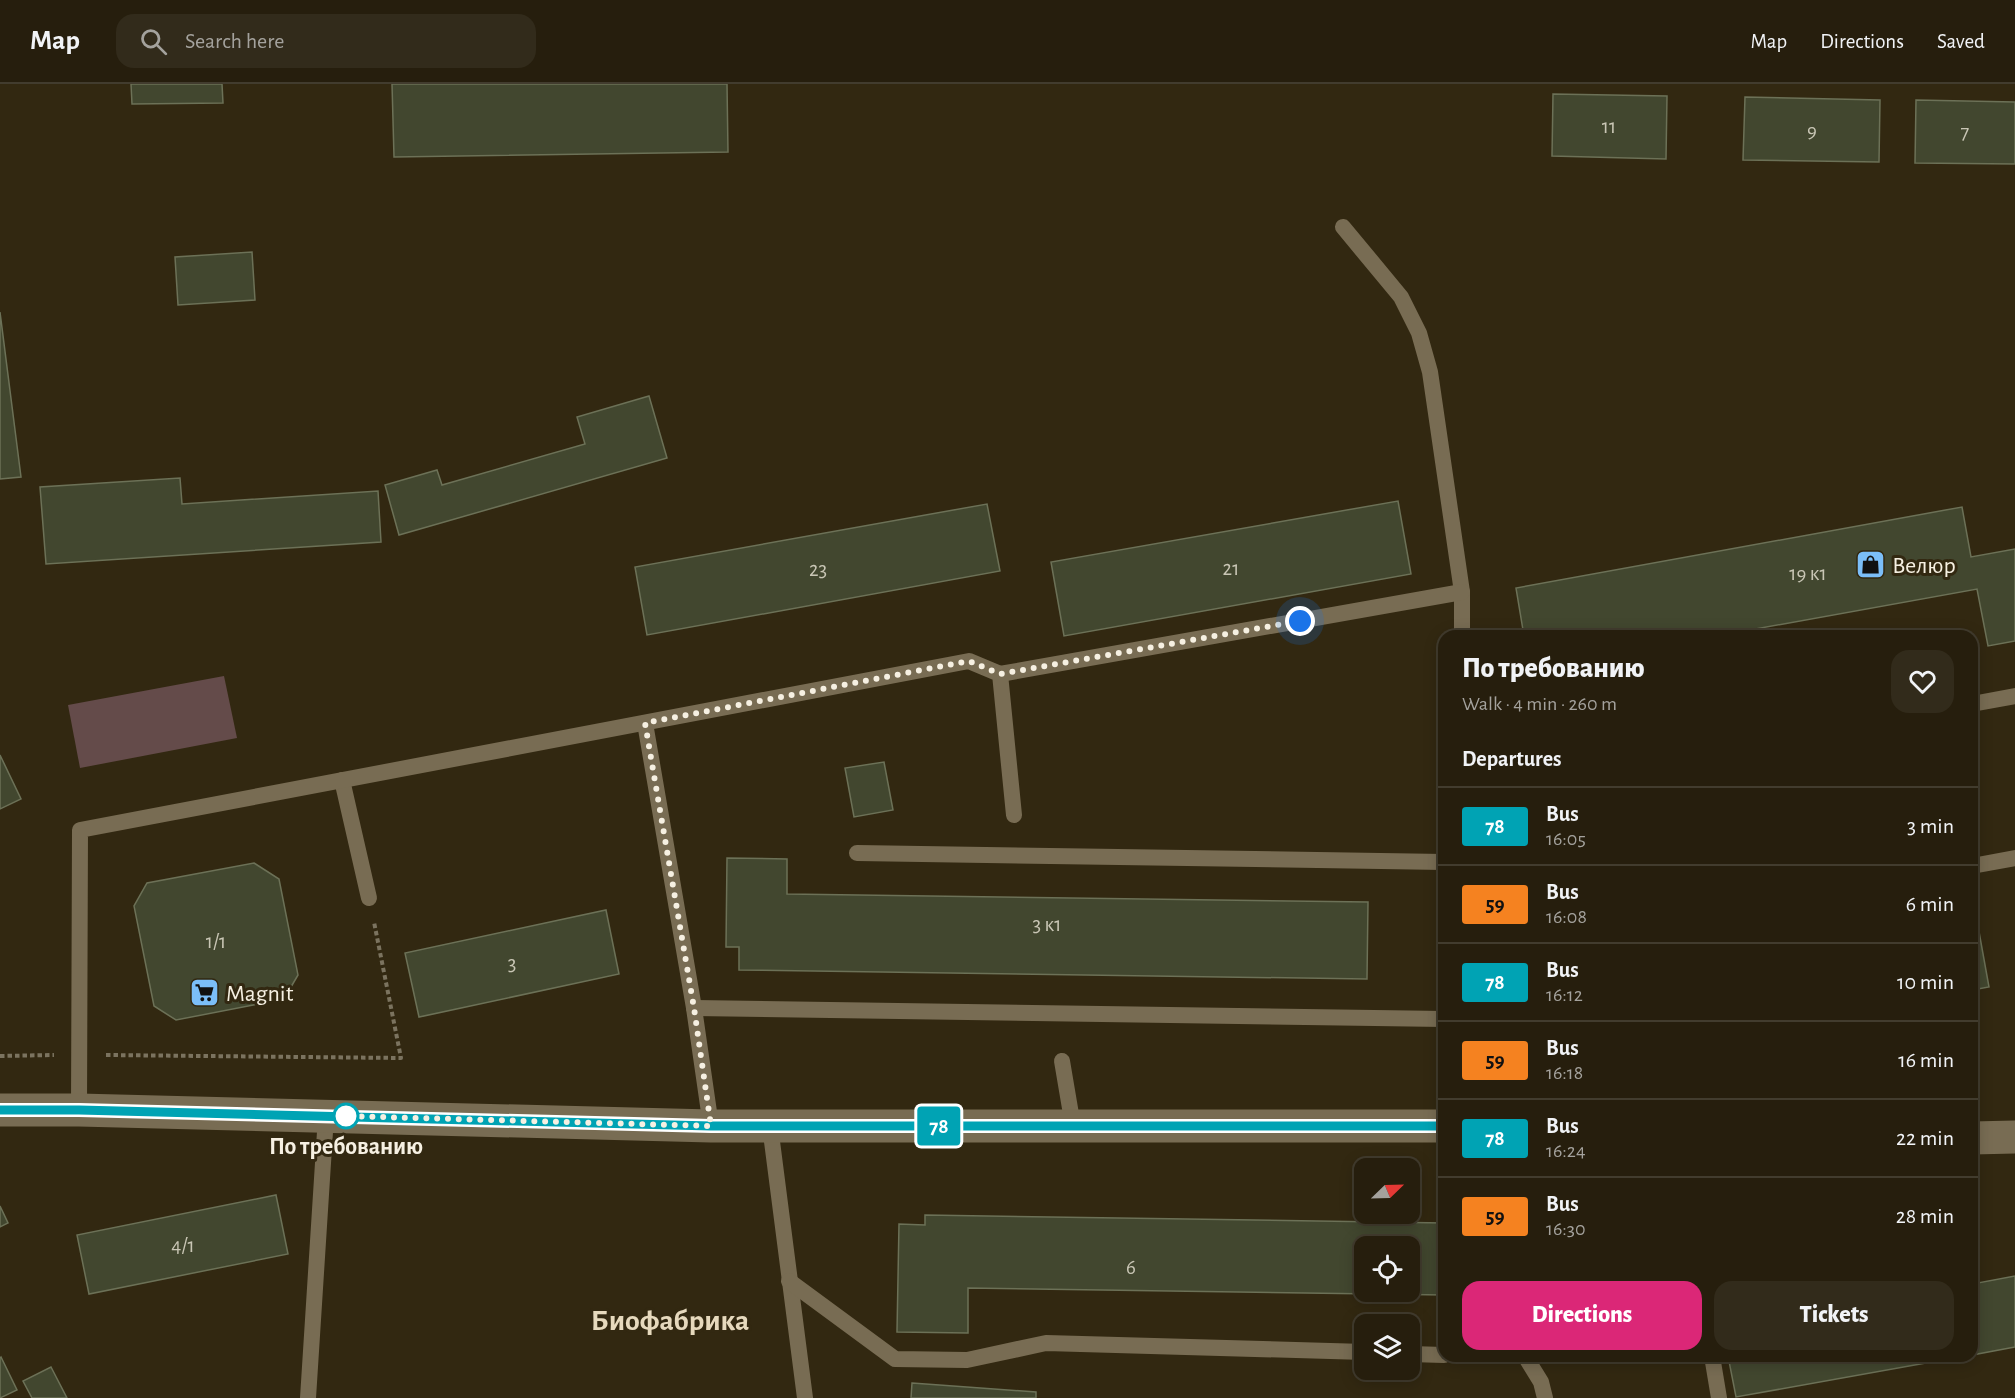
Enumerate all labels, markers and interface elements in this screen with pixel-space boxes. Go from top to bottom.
search box [116,14,536,68]
icon: search [137,25,170,58]
text: Map [30,27,80,55]
text: Search here [185,30,284,52]
text: Map [1751,31,1787,52]
text: Directions [1820,31,1904,52]
text: Saved [1937,31,1985,52]
house number: 11 [1602,116,1616,137]
house number: 9 [1807,120,1817,141]
house number: 7 [1961,122,1970,143]
shop icon: Велюр [1855,549,1887,581]
place label: Велюр [1892,554,1956,578]
house number: 21 [1223,558,1239,579]
house number: 23 [809,559,827,580]
house number: 19 к1 [1789,563,1827,584]
your location [1285,606,1315,636]
button: heart [1891,650,1954,713]
text: По требованию [1462,655,1645,683]
text: Walk · 4 min · 260 m [1462,694,1617,714]
text: Departures [1462,748,1562,770]
text: Bus [1546,803,1579,825]
text: 3 min [1907,815,1954,837]
text: 78 [1485,816,1505,837]
text: 16:05 [1546,829,1586,849]
text: Bus [1546,881,1579,903]
text: 6 min [1906,893,1954,915]
text: 59 [1485,894,1505,915]
text: 16:08 [1546,907,1587,927]
house number: 3 к1 [1033,914,1061,935]
house number: 1/1 [206,931,226,952]
house number: 3 [508,953,516,974]
text: Bus [1546,959,1579,981]
text: 10 min [1897,971,1954,993]
text: 78 [1485,972,1505,993]
supermarket icon: Magnit [189,977,221,1009]
place label: Magnit [226,982,294,1006]
text: 16:12 [1546,985,1583,1005]
text: Bus [1546,1037,1579,1059]
text: 16 min [1898,1049,1954,1071]
text: 59 [1485,1050,1505,1071]
text: 16:18 [1546,1063,1583,1083]
marker: По требованию [333,1103,359,1129]
line badge: 78 [912,1106,966,1146]
text: Bus [1546,1115,1579,1137]
text: 78 [929,1116,949,1137]
text: 22 min [1896,1127,1954,1149]
text: 78 [1485,1128,1505,1149]
place label: По требованию [269,1135,423,1159]
text: 16:24 [1546,1141,1586,1161]
north arrow [1354,1158,1420,1224]
map controls [1354,1158,1420,1380]
text: Bus [1546,1193,1579,1215]
text: 28 min [1896,1205,1954,1227]
text: 59 [1485,1206,1505,1227]
text: 16:30 [1546,1219,1586,1239]
house number: 4/1 [171,1235,195,1256]
button: locate [1354,1236,1420,1302]
house number: 6 [1126,1257,1136,1278]
button: Directions [1462,1281,1702,1350]
button: Tickets [1714,1281,1954,1350]
district label: Биофабрика [591,1306,749,1336]
button: layers [1354,1314,1420,1380]

